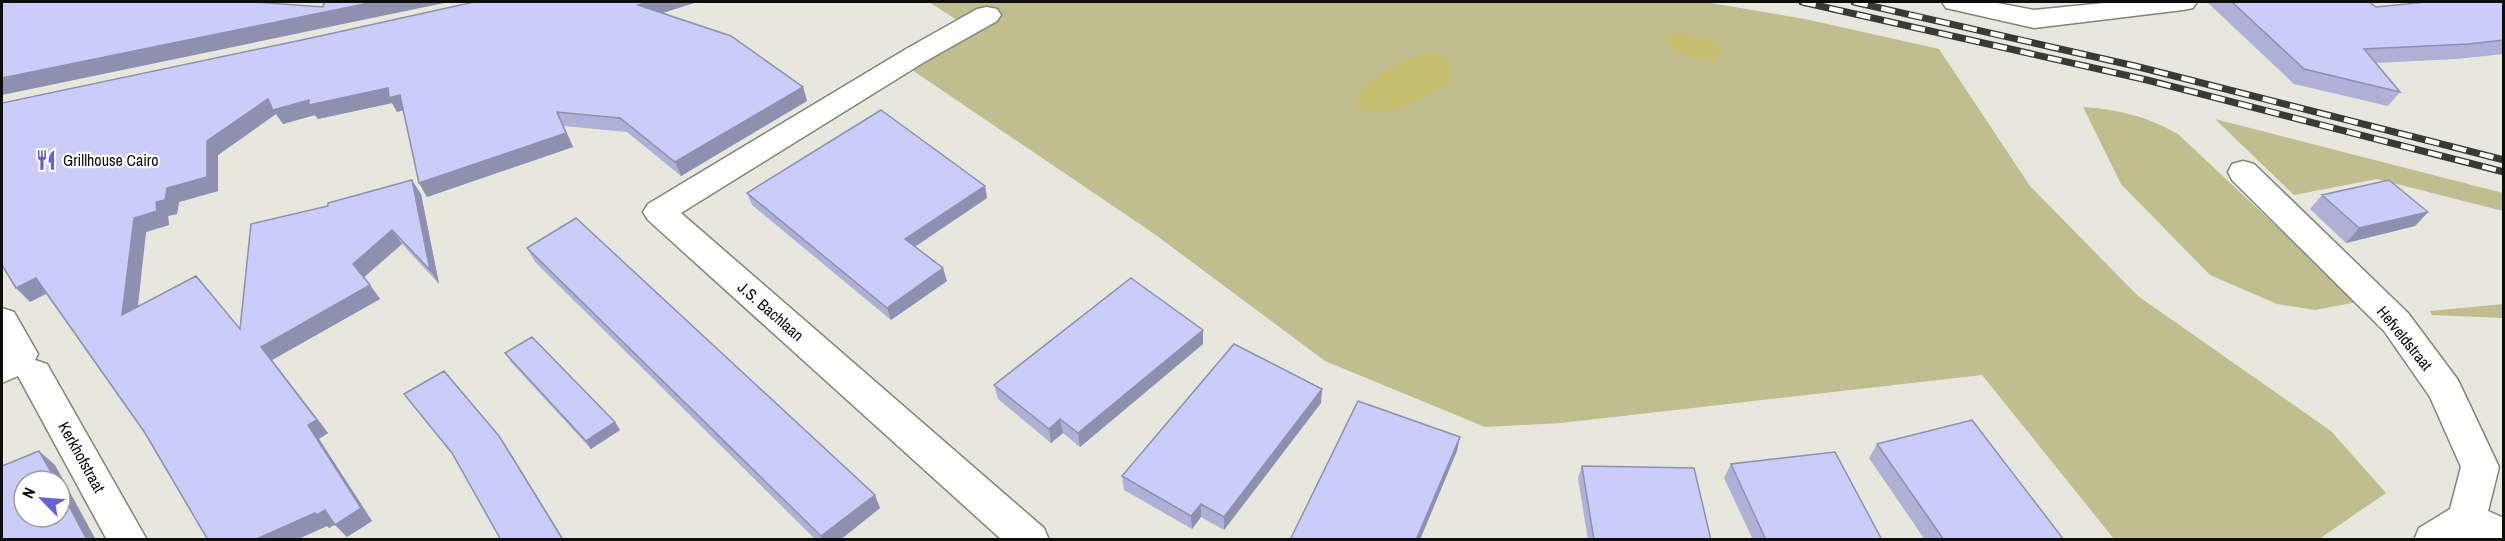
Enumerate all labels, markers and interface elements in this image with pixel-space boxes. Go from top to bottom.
restaurant icon: Grillhouse Cairo [34,148,58,172]
place label: Grillhouse Cairo [63,149,159,171]
street label: J.S. Bachlaan [733,276,809,346]
street label: Hefveldstraat [2372,301,2438,375]
street label: Kerkhofstraat [53,418,111,497]
north arrow [12,469,72,529]
text: N [16,484,40,502]

